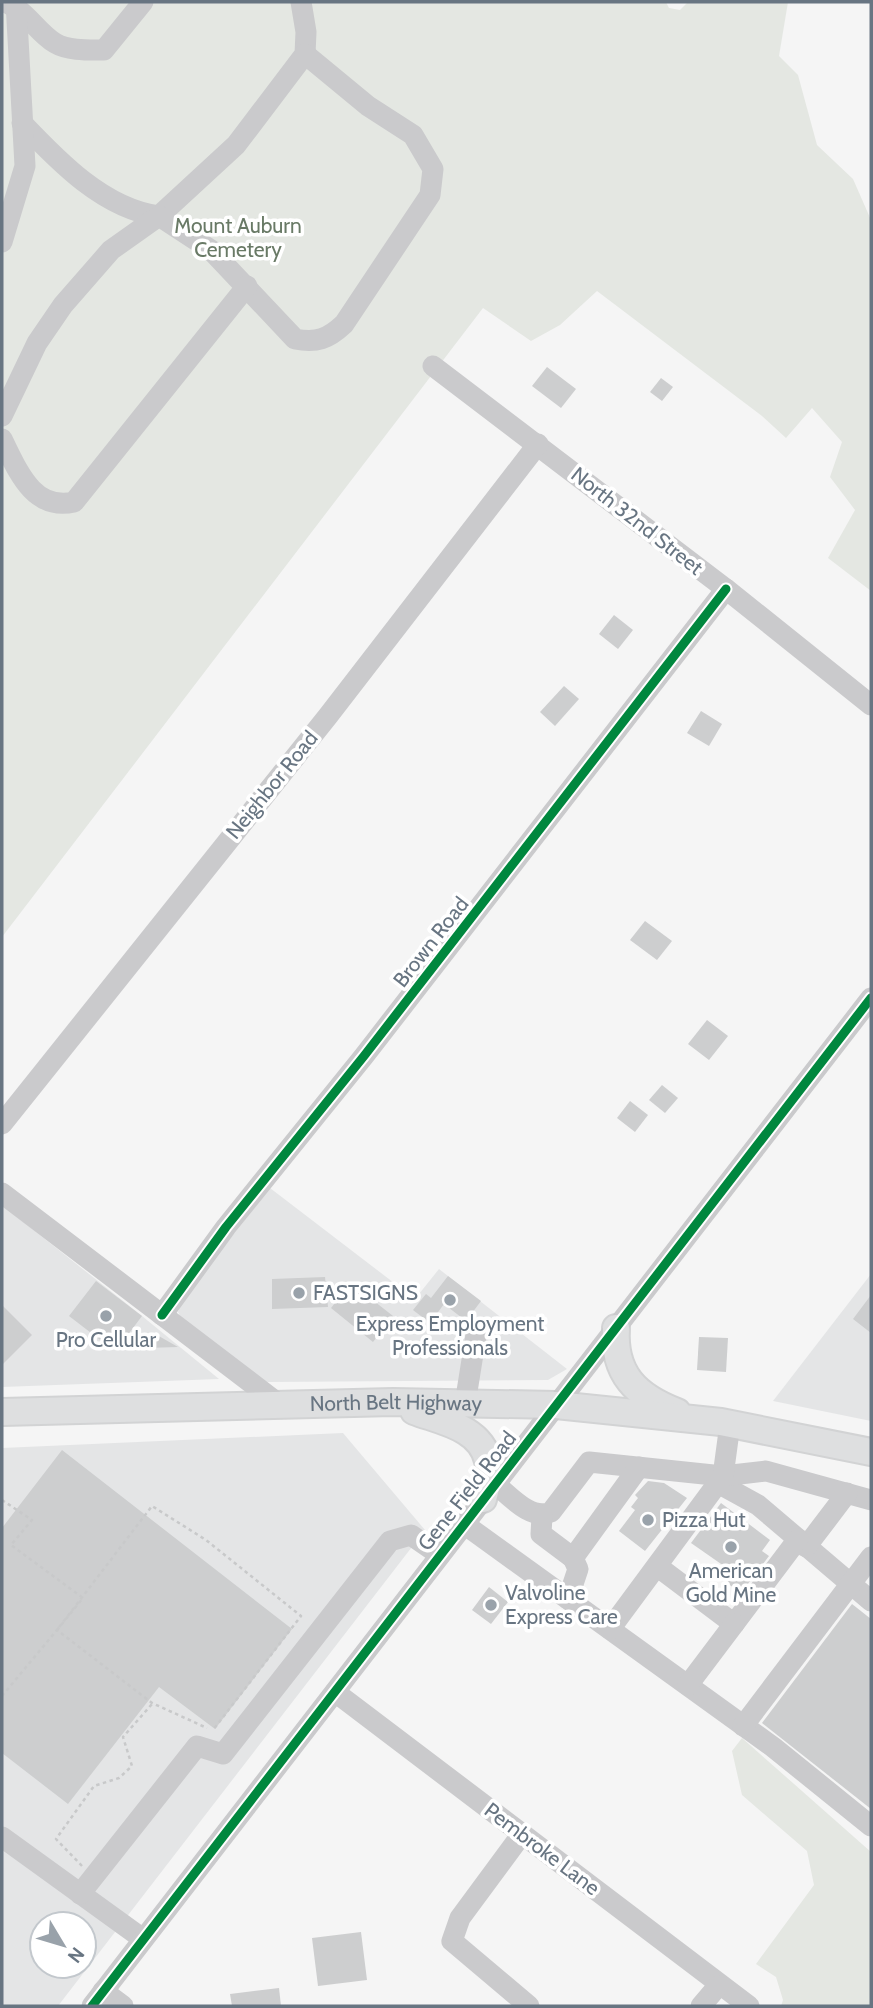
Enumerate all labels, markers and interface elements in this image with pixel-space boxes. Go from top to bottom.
park label: Mount Auburn Cemetery [174,213,302,262]
street label: North 32nd Street [566,461,708,580]
street label: Neighbor Road [220,726,323,844]
street label: Brown Road [388,892,474,992]
place label: FASTSIGNS [313,1280,418,1305]
marker: FASTSIGNS [291,1285,307,1301]
marker: Express Employment Professionals [442,1292,458,1308]
marker: Pro Cellular [98,1308,114,1324]
place label: Express Employment Professionals [356,1311,544,1360]
place label: Pro Cellular [56,1327,157,1352]
street label: North Belt Highway [310,1389,483,1416]
street label: Gene Field Road [412,1426,521,1555]
place label: Pizza Hut [662,1507,746,1532]
marker: Pizza Hut [640,1512,656,1528]
marker: American Gold Mine [723,1539,739,1555]
place label: American Gold Mine [686,1558,777,1607]
place label: Valvoline Express Care [505,1580,618,1629]
marker: Valvoline Express Care [483,1597,499,1613]
street label: Pembroke Lane [480,1797,605,1900]
north arrow [28,1910,98,1980]
text: N [63,1943,89,1968]

